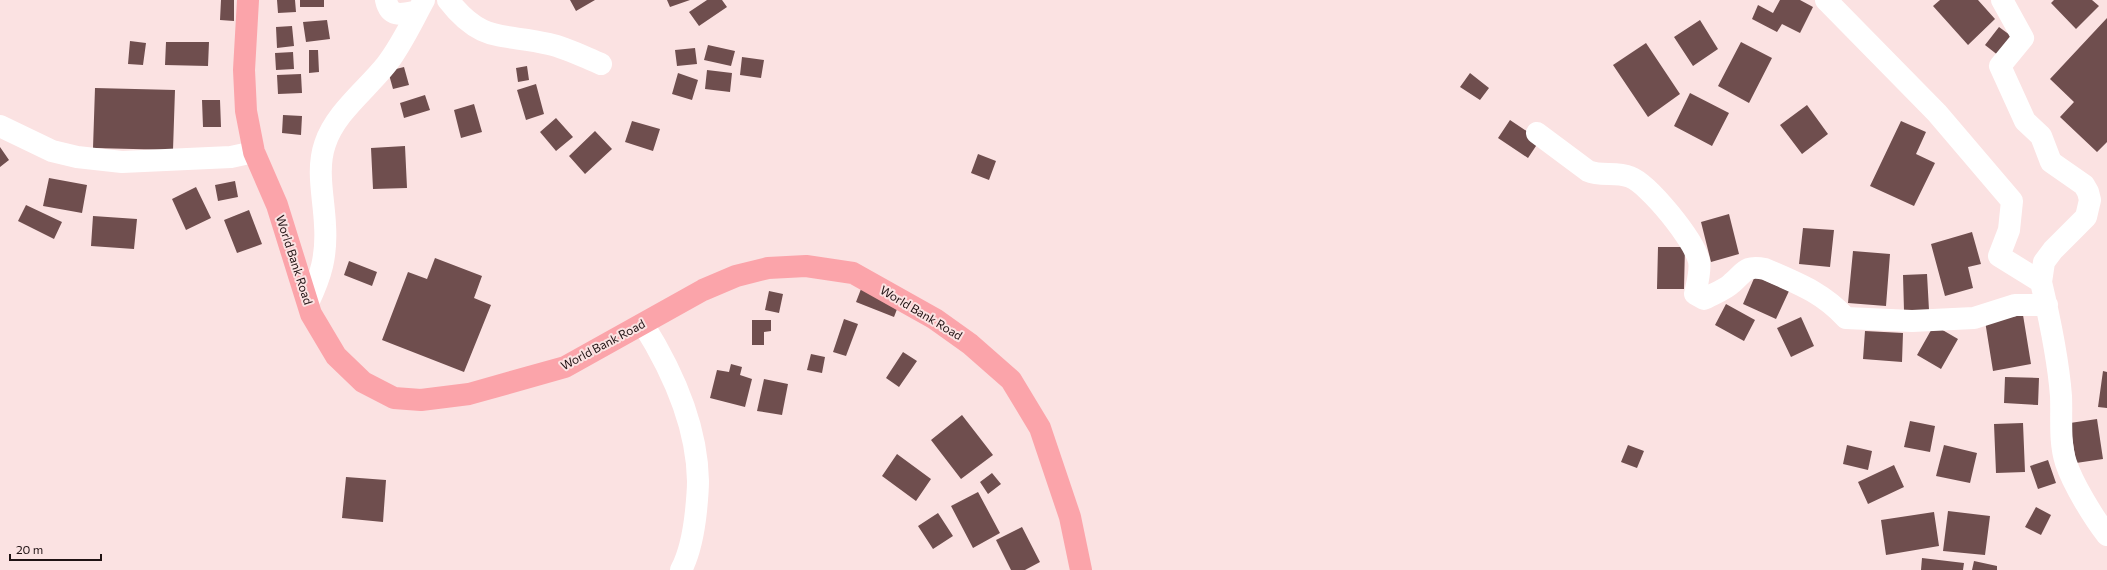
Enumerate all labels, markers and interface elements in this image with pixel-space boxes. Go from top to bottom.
street label: World Bank Road [274,213,316,306]
street label: World Bank Road [878,282,965,342]
street label: World Bank Road [558,316,647,372]
scale bar [10,536,101,562]
text: 20 m [16,542,43,556]

